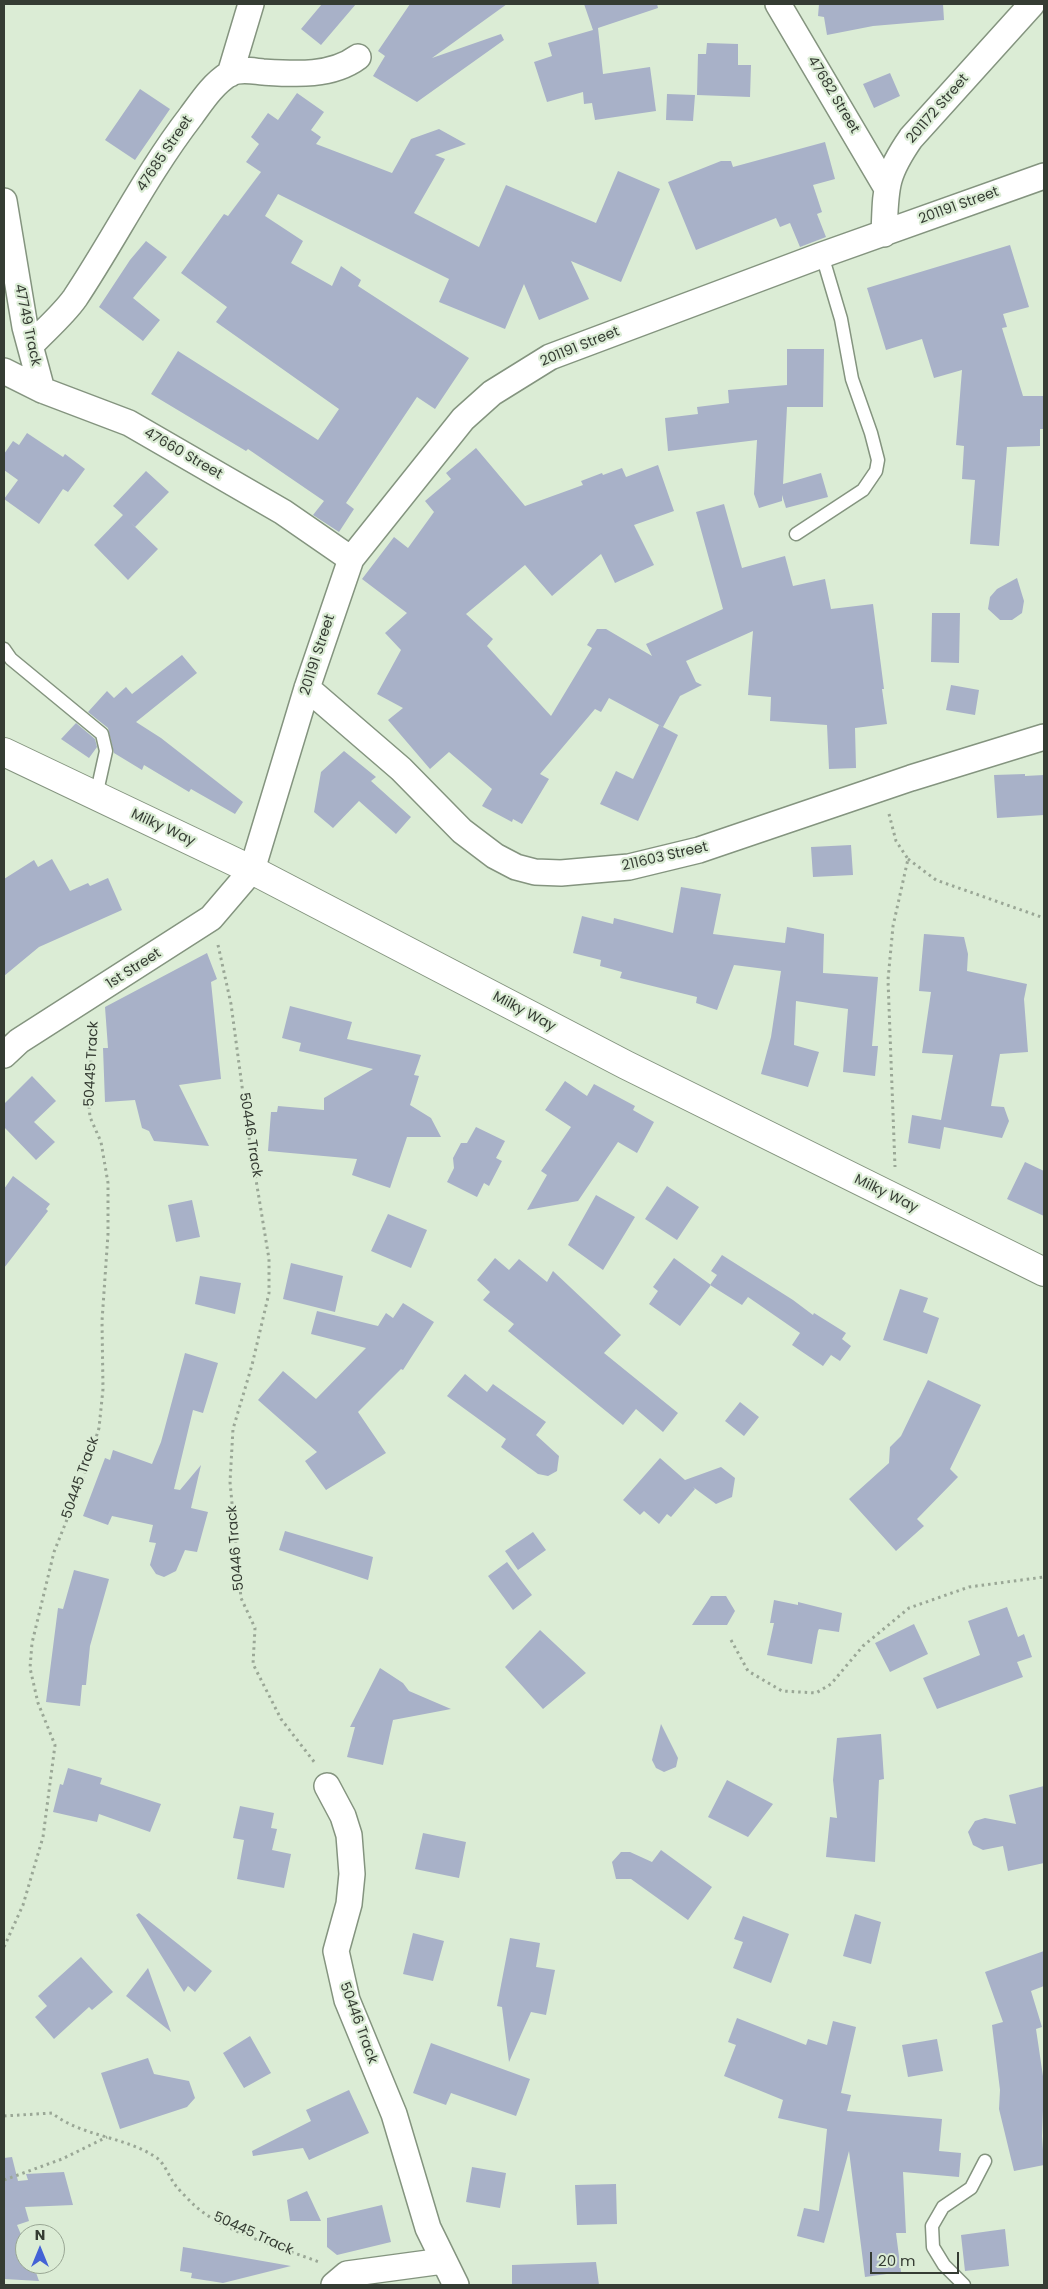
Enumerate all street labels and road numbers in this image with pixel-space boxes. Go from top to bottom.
street label: 47682 Street [803,53,863,137]
street label: 201172 Street [903,71,973,147]
street label: 47685 Street [134,113,196,195]
street label: 201191 Street [917,184,1001,228]
street label: 47749 Track [10,282,44,368]
street label: 201191 Street [538,324,622,370]
street label: 47660 Street [141,425,225,483]
street label: 201191 Street [297,613,339,697]
street label: Milky Way [128,806,198,850]
street label: 211603 Street [620,839,710,875]
street label: 1st Street [104,945,164,993]
street label: Milky Way [490,988,558,1036]
street label: 50445 Track [81,1021,103,1107]
street label: 50446 Track [235,1091,265,1179]
street label: Milky Way [851,1171,921,1217]
street label: 50445 Track [59,1435,103,1521]
street label: 50446 Track [224,1505,248,1591]
street label: 50446 Track [335,1980,381,2066]
street label: 50445 Track [210,2209,296,2259]

